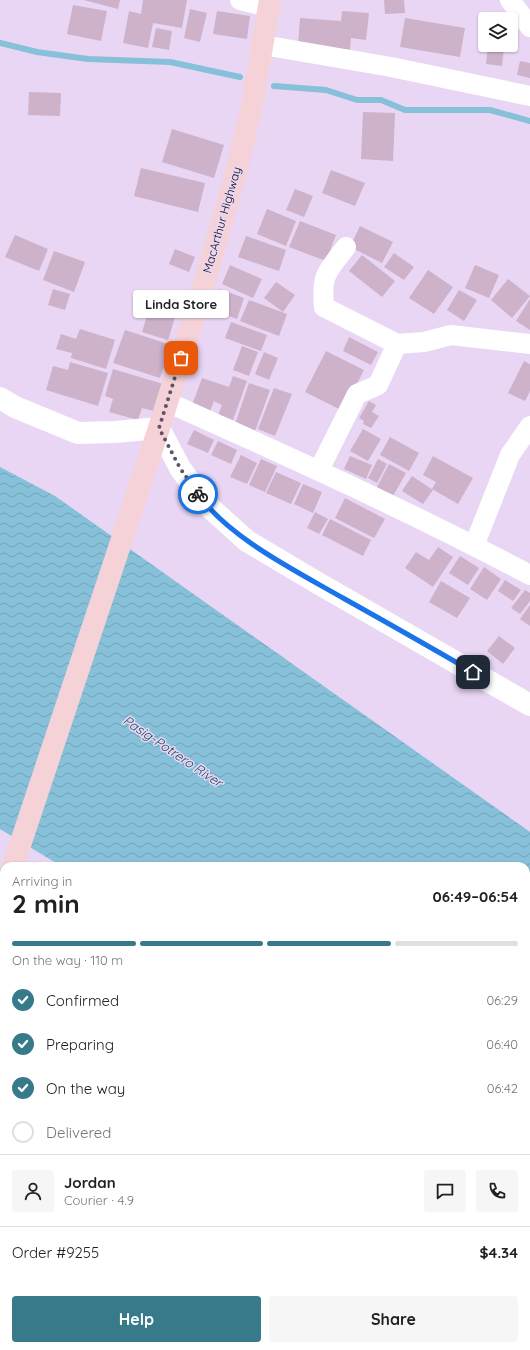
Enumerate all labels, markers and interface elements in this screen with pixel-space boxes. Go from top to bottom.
map controls [478,12,518,52]
button: layers [478,12,518,52]
street label: MacArthur Highway [199,165,244,275]
callout: Linda Store [133,290,229,318]
text: Linda Store [145,296,217,312]
pin [164,341,198,375]
icon: bag [170,347,192,369]
courier [178,474,218,514]
icon: bike [187,483,209,505]
pin [456,655,490,689]
icon: home [462,661,484,683]
water label: Pasig-Potrero River [120,712,227,791]
text: Arriving in [12,873,72,889]
text: 2 min [12,887,80,920]
text: 06:49–06:54 [433,887,518,906]
text: On the way · 110 m [12,952,123,968]
icon: check [12,989,34,1011]
text: Confirmed [46,991,119,1010]
text: 06:29 [486,992,518,1008]
icon: check [12,1033,34,1055]
text: Preparing [46,1035,114,1054]
text: 06:40 [486,1036,518,1052]
icon: check [12,1077,34,1099]
text: On the way [46,1079,125,1098]
text: 06:42 [487,1080,518,1096]
text: Delivered [46,1123,111,1142]
button: person [12,1170,54,1212]
button: chat [424,1170,466,1212]
button: phone [476,1170,518,1212]
text: Jordan [64,1173,116,1192]
text: Courier · 4.9 [64,1192,134,1208]
text: Order #9255 [12,1243,99,1262]
text: $4.34 [480,1243,518,1262]
button: Help [12,1296,261,1342]
button: Share [269,1296,518,1342]

